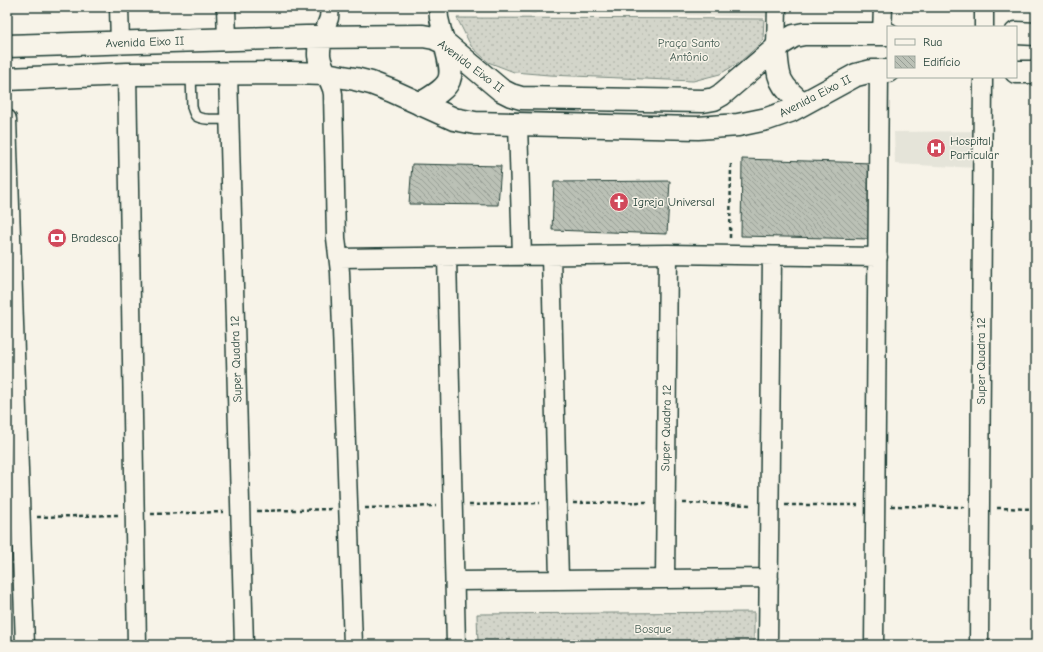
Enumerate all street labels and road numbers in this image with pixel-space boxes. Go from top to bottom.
street label: Avenida Eixo II [105,34,185,50]
street label: Avenida Eixo II [435,37,507,95]
street label: Avenida Eixo II [777,72,854,120]
street label: Super Quadra 12 [227,315,245,403]
street label: Super Quadra 12 [974,318,988,404]
street label: Super Quadra 12 [658,384,674,472]

